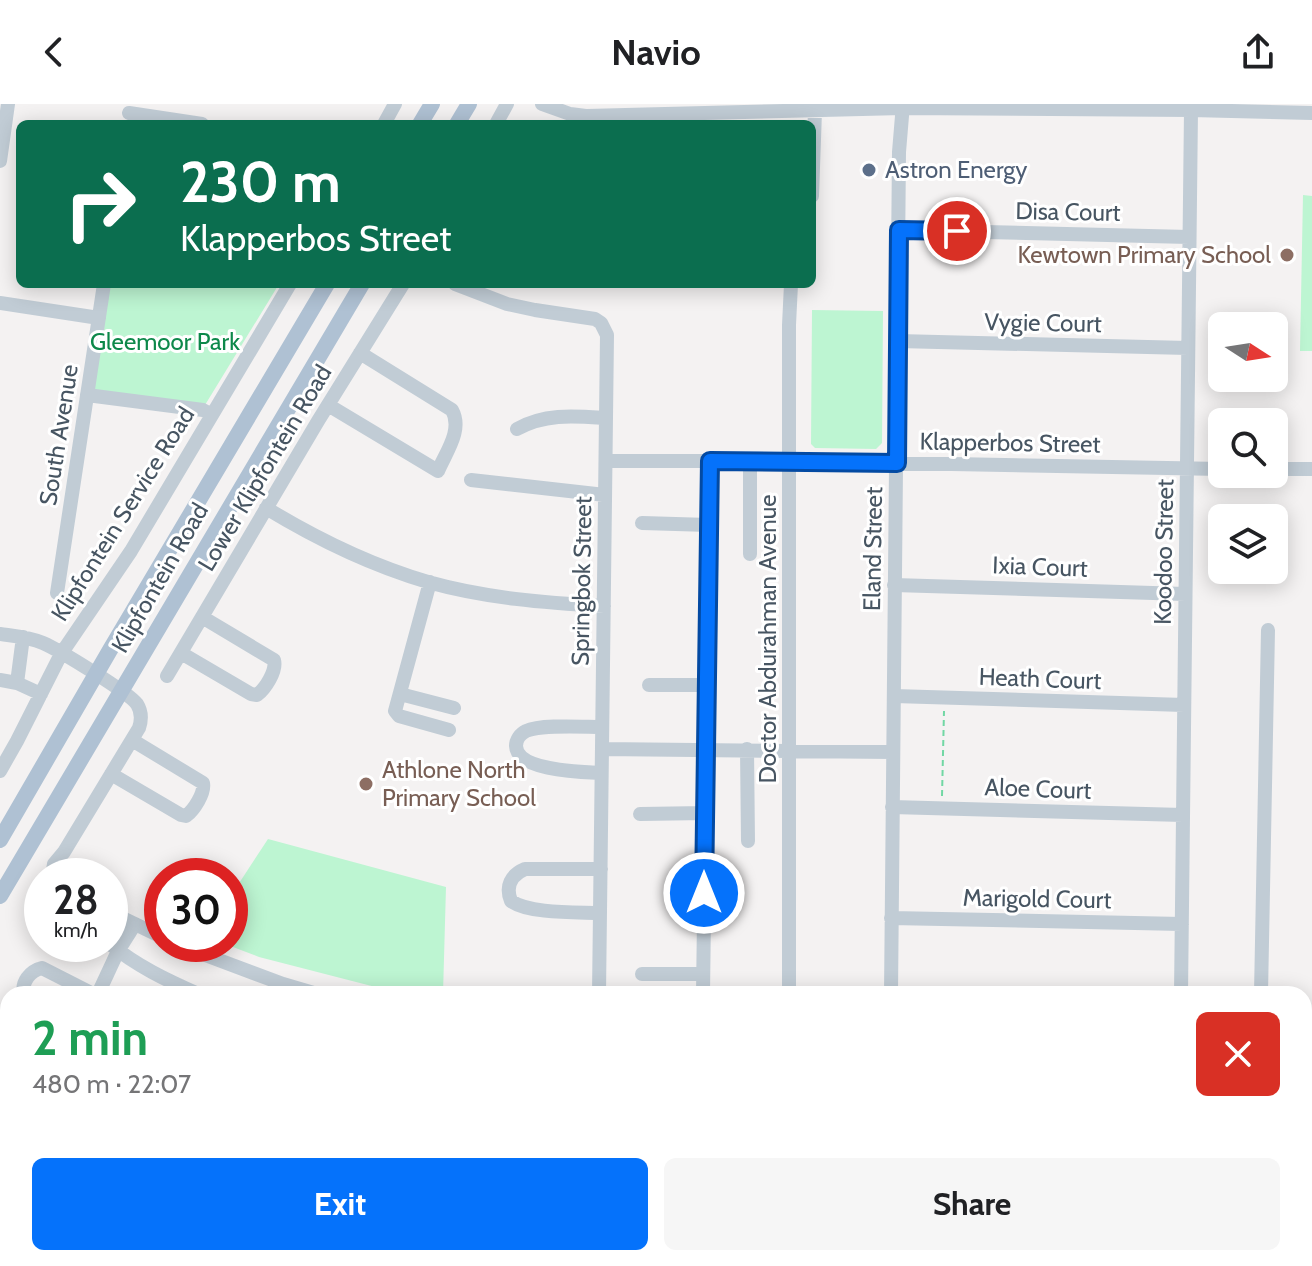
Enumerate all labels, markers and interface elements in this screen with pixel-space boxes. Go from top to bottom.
icon: back [32,30,76,74]
text: Navio [611,30,701,74]
icon: share [1236,30,1280,74]
text: 230 m [180,148,341,216]
icon: right [48,152,152,256]
place label: Astron Energy [885,155,1027,184]
marker: Astron Energy [860,161,878,179]
street label: Disa Court [1015,196,1121,227]
pin [923,197,991,265]
icon: arrive [935,209,979,253]
text: Klapperbos Street [180,216,451,260]
place label: Kewtown Primary School [1017,240,1271,269]
marker: Kewtown Primary School [1278,246,1296,264]
street label: Vygie Court [984,307,1102,338]
north arrow [1208,312,1288,392]
map controls [1208,312,1288,584]
park label: Gleemoor Park [90,327,240,356]
street label: Lower Klipfontein Road [192,359,338,576]
street label: South Avenue [33,362,84,508]
street label: Klipfontein Service Road [45,401,200,626]
button: search [1208,408,1288,488]
street label: Klapperbos Street [919,426,1101,459]
street label: Koodoo Street [1148,479,1179,625]
street label: Eland Street [857,487,888,611]
street label: Doctor Abdurahman Avenue [753,494,782,784]
street label: Springbok Street [566,496,597,666]
street label: Klipfontein Road [105,498,214,658]
button: layers [1208,504,1288,584]
street label: Ixia Court [992,550,1088,583]
street label: Heath Court [978,662,1102,695]
place label: Athlone North Primary School [382,755,536,812]
street label: Aloe Court [984,772,1092,805]
marker: Athlone North Primary School [357,775,375,793]
position arrow [662,851,746,935]
speed limit sign: 30 [144,858,248,962]
text: 28 [53,875,99,924]
street label: Marigold Court [962,883,1112,914]
text: km/h [54,918,98,942]
text: 2 min [32,1009,148,1067]
button: close [1196,1012,1280,1096]
text: 480 m · 22:07 [32,1068,191,1100]
button: Exit [32,1158,648,1250]
button: Share [664,1158,1280,1250]

